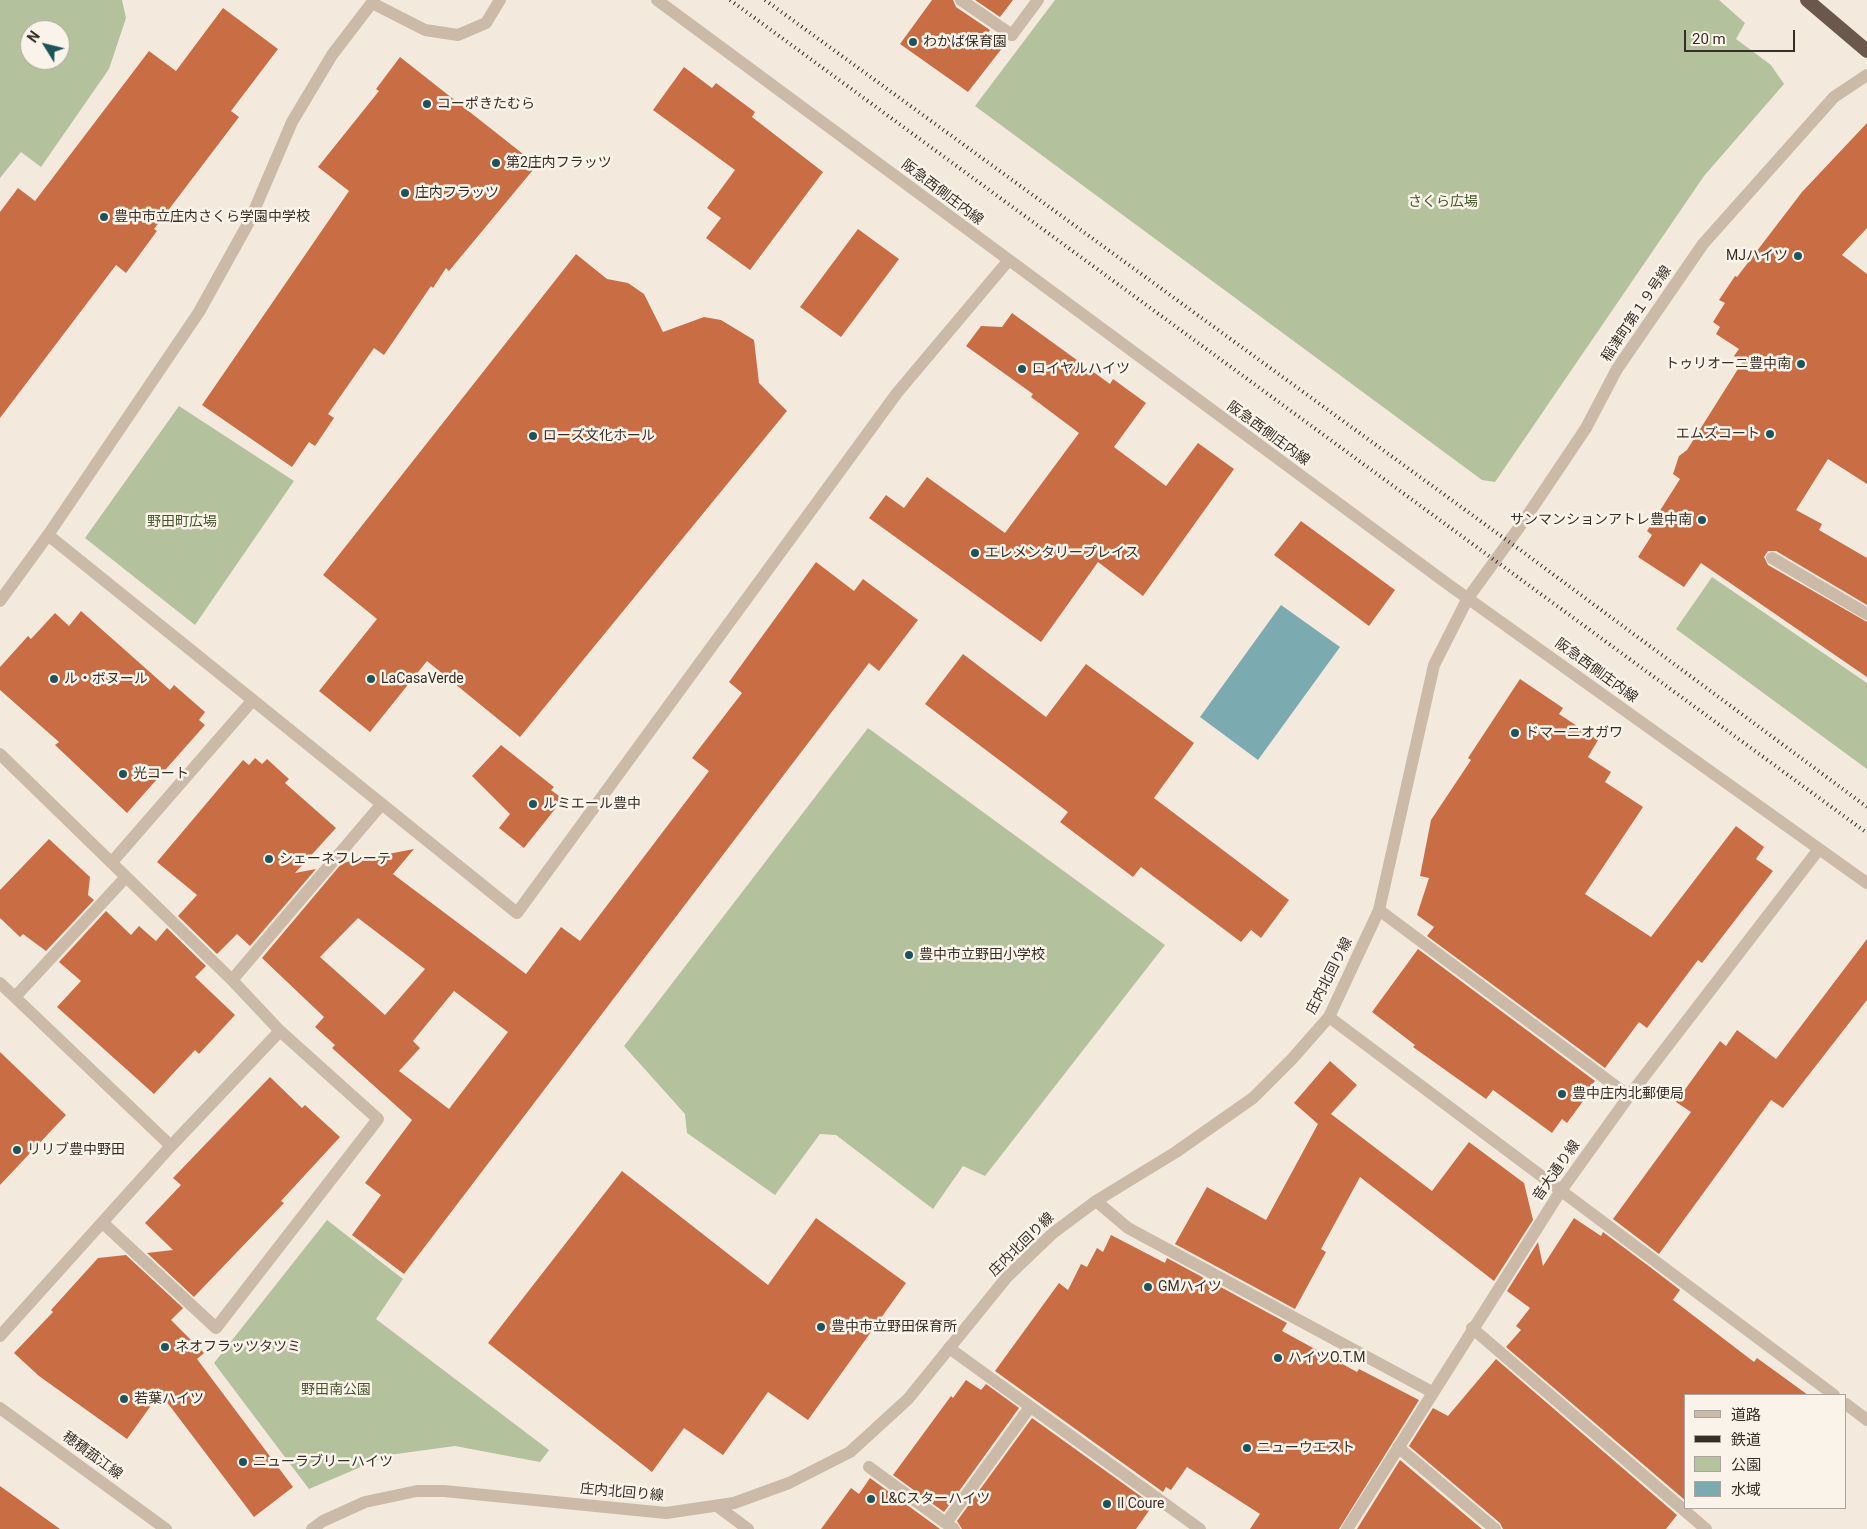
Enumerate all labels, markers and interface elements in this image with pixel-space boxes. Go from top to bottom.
north arrow [20,20,70,70]
scale bar [1687,20,1798,52]
text: N [24,28,43,45]
text: 20 m [1692,30,1726,48]
place label: わかば保育園 [923,34,1007,50]
marker: わかば保育園 [907,36,919,48]
place label: コーポきたむら [437,96,535,112]
marker: コーポきたむら [421,98,433,110]
place label: 第2庄内フラッツ [506,155,612,171]
marker: 第2庄内フラッツ [490,157,502,169]
street label: 阪急西側庄内線 [898,157,986,229]
place label: 庄内フラッツ [415,185,499,201]
marker: 庄内フラッツ [399,187,411,199]
park label: さくら広場 [1408,194,1478,210]
place label: 豊中市立庄内さくら学園中学校 [114,209,310,225]
marker: 豊中市立庄内さくら学園中学校 [98,211,110,223]
place label: MJハイツ [1726,248,1788,264]
marker: MJハイツ [1792,250,1804,262]
street label: 稲津町第１９号線 [1599,263,1675,365]
place label: トゥリオーニ豊中南 [1665,356,1791,372]
marker: トゥリオーニ豊中南 [1795,358,1807,370]
place label: ロイヤルハイツ [1032,361,1130,377]
marker: ロイヤルハイツ [1016,363,1028,375]
street label: 阪急西側庄内線 [1223,398,1313,470]
place label: エムズコート [1676,426,1760,442]
place label: ローズ文化ホール [543,428,655,444]
marker: エムズコート [1764,428,1776,440]
marker: ローズ文化ホール [527,430,539,442]
place label: サンマンションアトレ豊中南 [1510,512,1692,528]
park label: 野田町広場 [147,514,217,530]
marker: サンマンションアトレ豊中南 [1696,514,1708,526]
place label: エレメンタリープレイス [985,545,1139,561]
marker: エレメンタリープレイス [969,547,981,559]
street label: 阪急西側庄内線 [1551,635,1641,707]
place label: ル・ボヌール [64,671,148,687]
place label: LaCasaVerde [381,671,464,687]
marker: ル・ボヌール [48,673,60,685]
marker: LaCasaVerde [365,673,377,685]
place label: ドマーニオガワ [1525,725,1623,741]
marker: ドマーニオガワ [1509,727,1521,739]
place label: 光コート [133,766,189,782]
marker: 光コート [117,768,129,780]
place label: ルミエール豊中 [543,796,641,812]
marker: ルミエール豊中 [527,798,539,810]
place label: シェーネフレーテ [279,851,391,867]
marker: シェーネフレーテ [263,853,275,865]
street label: 庄内北回り線 [1303,935,1357,1017]
place label: 豊中市立野田小学校 [919,947,1045,963]
marker: 豊中市立野田小学校 [903,949,915,961]
place label: 豊中庄内北郵便局 [1572,1086,1684,1102]
marker: 豊中庄内北郵便局 [1556,1088,1568,1100]
street label: 音大通り線 [1530,1138,1584,1204]
place label: リリブ豊中野田 [27,1142,125,1158]
marker: リリブ豊中野田 [11,1144,23,1156]
street label: 庄内北回り線 [986,1210,1058,1280]
place label: GMハイツ [1158,1279,1222,1295]
marker: GMハイツ [1142,1281,1154,1293]
place label: 豊中市立野田保育所 [831,1319,957,1335]
marker: 豊中市立野田保育所 [815,1321,827,1333]
place label: ネオフラッツタツミ [175,1339,301,1355]
marker: ネオフラッツタツミ [159,1341,171,1353]
place label: ハイツO.T.M [1288,1350,1365,1366]
marker: ハイツO.T.M [1272,1352,1284,1364]
park label: 野田南公園 [301,1382,371,1398]
place label: 若葉ハイツ [134,1391,204,1407]
marker: 若葉ハイツ [118,1393,130,1405]
legend [1684,1394,1847,1509]
text: 道路 [1731,1406,1761,1424]
street label: 穂積菰江線 [59,1429,125,1483]
text: 鉄道 [1731,1431,1761,1449]
place label: ニューウエスト [1257,1440,1355,1456]
marker: ニューウエスト [1241,1442,1253,1454]
place label: ニューラブリーハイツ [253,1454,393,1470]
marker: ニューラブリーハイツ [237,1456,249,1468]
text: 公園 [1731,1456,1761,1474]
street label: 庄内北回り線 [579,1481,665,1505]
text: 水域 [1731,1481,1761,1499]
place label: L&Cスターハイツ [881,1491,990,1507]
marker: L&Cスターハイツ [865,1493,877,1505]
place label: Il Coure [1117,1496,1165,1512]
marker: Il Coure [1101,1498,1113,1510]

